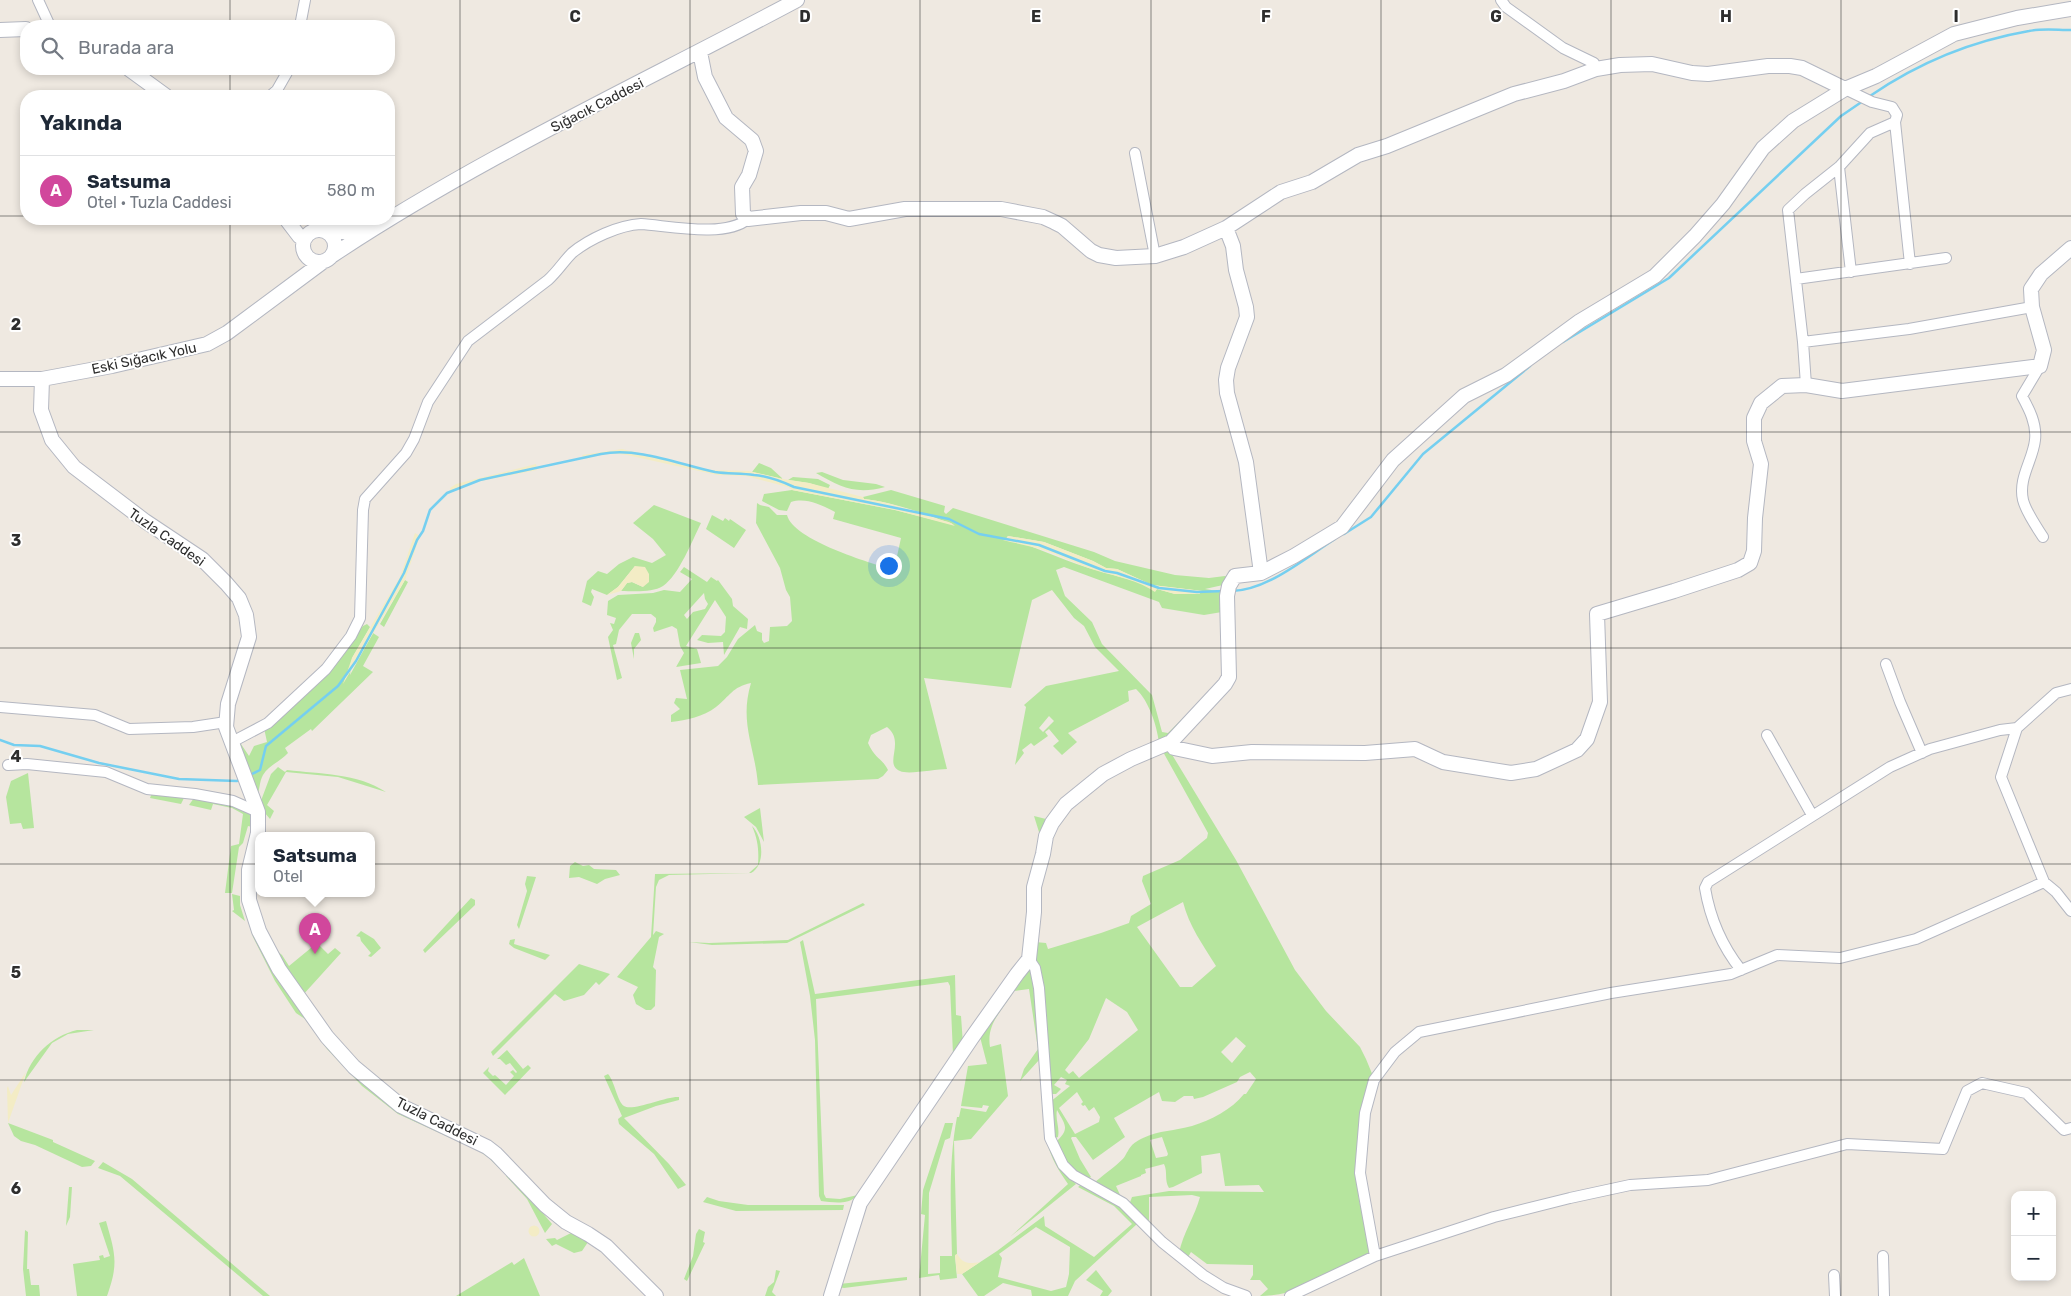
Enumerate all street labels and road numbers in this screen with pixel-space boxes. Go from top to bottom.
street label: Sığacık Caddesi [548,75,646,136]
street label: Eski Sığacık Yolu [90,339,198,378]
street label: Tuzla Caddesi [125,505,208,570]
street label: Tuzla Caddesi [393,1094,480,1149]

